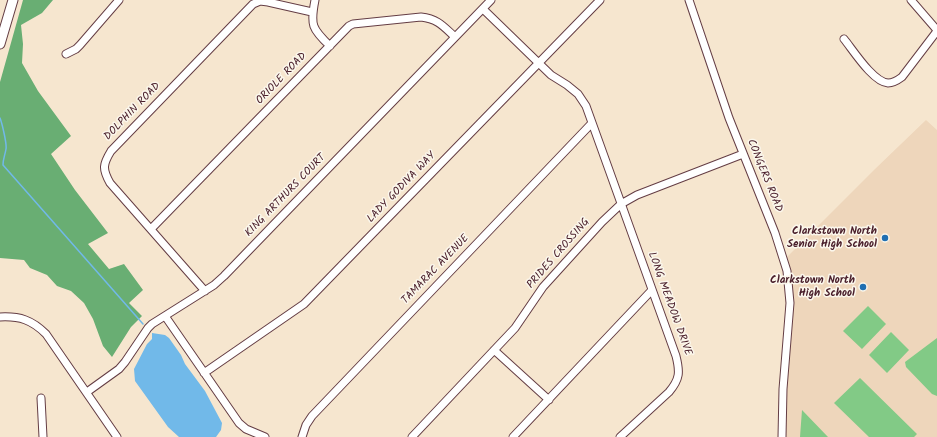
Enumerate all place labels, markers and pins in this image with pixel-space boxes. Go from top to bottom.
place label: Clarkstown North Senior High School [787,225,877,251]
marker: Clarkstown North Senior High School [880,233,890,243]
place label: Clarkstown North High School [770,274,855,300]
marker: Clarkstown North High School [858,282,868,292]

